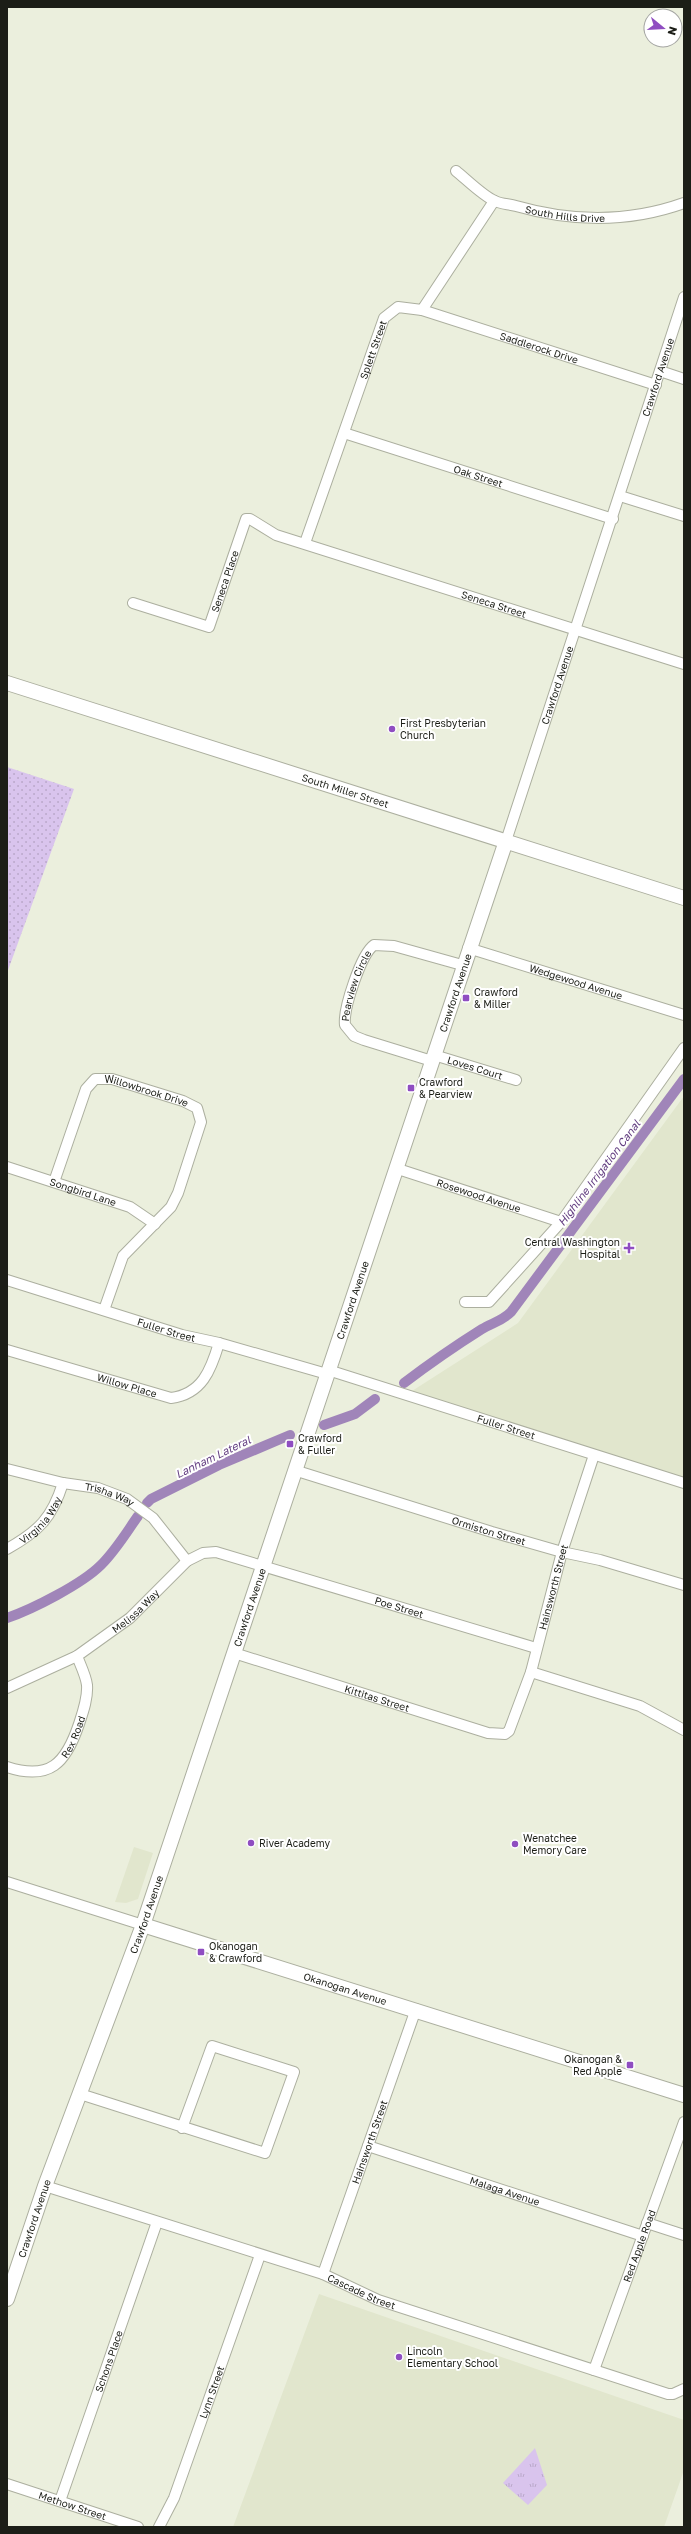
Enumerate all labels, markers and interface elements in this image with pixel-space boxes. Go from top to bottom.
north arrow [643,8,683,48]
text: N [666,25,680,37]
street label: South Hills Drive [524,203,605,224]
street label: Splett Street [357,319,389,381]
street label: Saddlerock Drive [498,329,580,366]
street label: Crawford Avenue [639,336,676,418]
street label: Oak Street [452,462,504,489]
street label: Seneca Place [209,549,241,614]
street label: Seneca Street [460,588,528,620]
street label: Crawford Avenue [539,644,575,726]
place label: First Presbyterian Church [400,717,486,741]
marker: First Presbyterian Church [387,724,397,734]
street label: South Miller Street [300,771,390,810]
street label: Pearview Circle [339,948,374,1022]
street label: Crawford Avenue [436,952,474,1034]
street label: Wedgewood Avenue [528,961,624,1002]
place label: Crawford & Miller [474,986,518,1010]
marker: Crawford & Miller [461,993,471,1003]
street label: Loves Court [446,1053,504,1082]
street label: Willowbrook Drive [104,1073,191,1109]
place label: Crawford & Pearview [419,1076,472,1100]
marker: Crawford & Pearview [406,1083,416,1093]
water label: Highline Irrigation Canal [555,1117,644,1229]
street label: Songbird Lane [48,1175,118,1208]
street label: Rosewood Avenue [435,1176,523,1215]
place label: Central Washington Hospital [525,1236,620,1260]
marker: Central Washington Hospital [623,1242,635,1254]
street label: Crawford Avenue [334,1259,371,1341]
street label: Fuller Street [136,1315,197,1344]
street label: Willow Place [96,1371,158,1400]
street label: Fuller Street [476,1412,537,1441]
place label: Crawford & Fuller [298,1432,342,1456]
water label: Lanham Lateral [173,1433,253,1480]
marker: Crawford & Fuller [285,1439,295,1449]
street label: Trisha Way [84,1480,137,1509]
street label: Virginia Way [17,1494,64,1546]
street label: Ormiston Street [450,1514,527,1547]
street label: Hainsworth Street [536,1543,570,1631]
street label: Crawford Avenue [231,1566,268,1648]
street label: Melissa Way [110,1586,162,1635]
street label: Poe Street [373,1594,425,1620]
street label: Kittitas Street [343,1682,411,1714]
street label: Rex Road [58,1714,87,1760]
place label: Wenatchee Memory Care [523,1832,587,1856]
place label: River Academy [259,1837,330,1849]
marker: River Academy [246,1838,256,1848]
marker: Wenatchee Memory Care [510,1839,520,1849]
street label: Crawford Avenue [127,1874,165,1955]
place label: Okanogan & Crawford [209,1940,262,1964]
marker: Okanogan & Crawford [196,1947,206,1957]
street label: Okanogan Avenue [302,1970,389,2007]
place label: Okanogan & Red Apple [564,2053,622,2077]
marker: Okanogan & Red Apple [625,2060,635,2070]
street label: Hainsworth Street [349,2098,390,2185]
street label: Malaga Avenue [468,2174,541,2208]
street label: Crawford Avenue [15,2177,53,2259]
street label: Red Apple Road [620,2208,658,2284]
street label: Cascade Street [326,2271,397,2311]
street label: Schons Place [92,2329,125,2394]
place label: Lincoln Elementary School [407,2345,498,2369]
marker: Lincoln Elementary School [394,2352,404,2362]
street label: Lynn Street [197,2364,226,2420]
street label: Methow Street [37,2489,108,2522]

